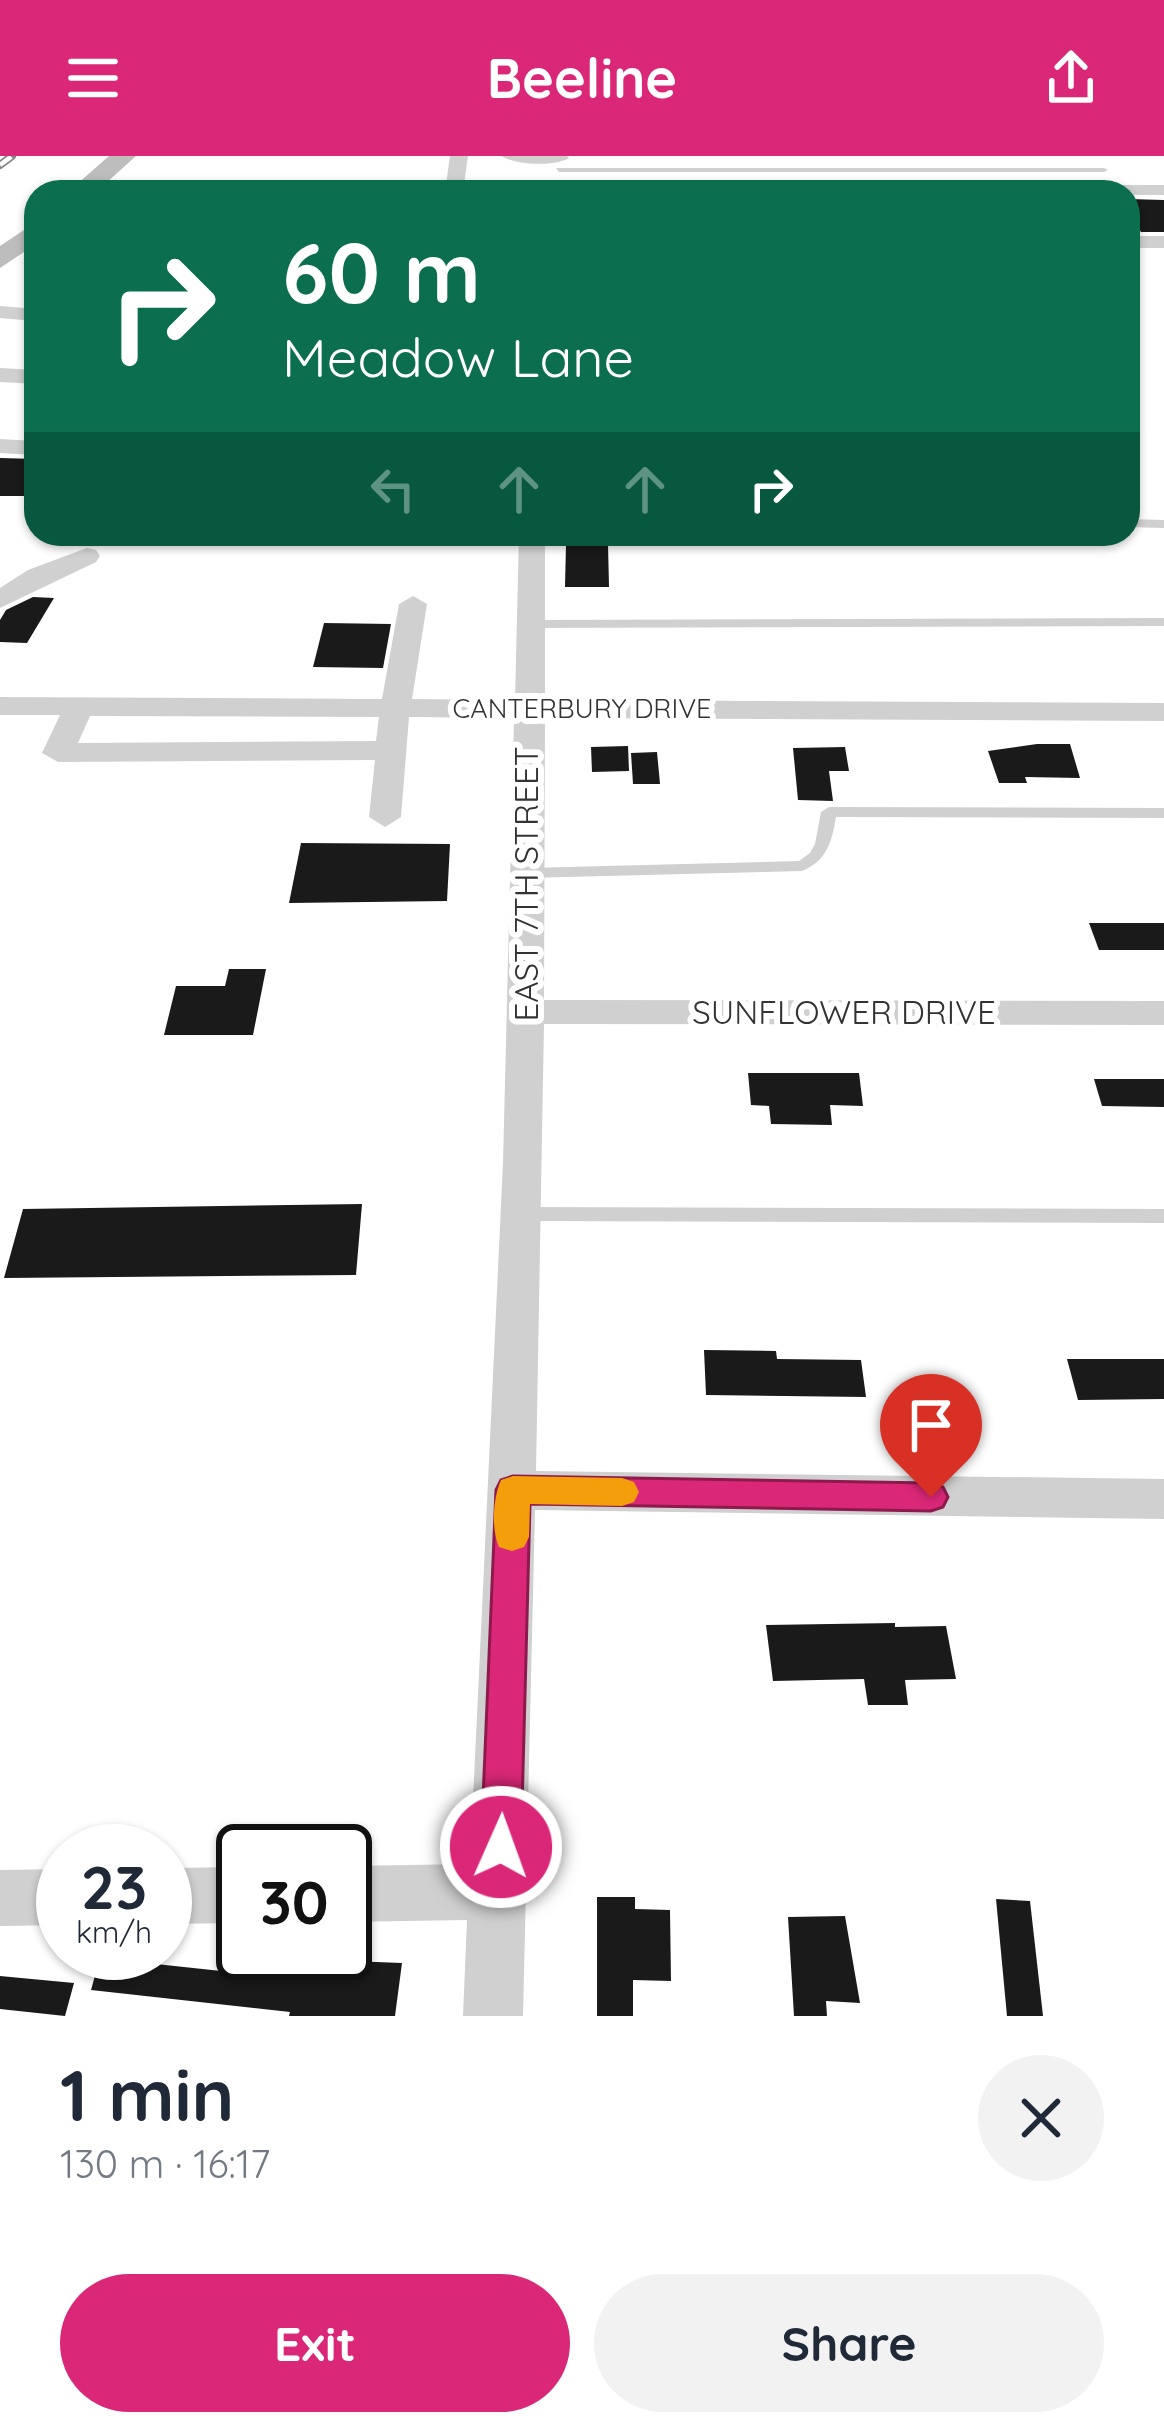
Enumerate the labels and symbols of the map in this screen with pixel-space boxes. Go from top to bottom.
street label: CANTERBURY DRIVE [453,691,711,725]
street label: EAST 7TH STREET [505,746,546,1022]
street label: SUNFLOWER DRIVE [692,991,996,1032]
pin [880,1374,982,1497]
position arrow [438,1784,564,1910]
speed limit sign: 30 [216,1824,372,1980]

